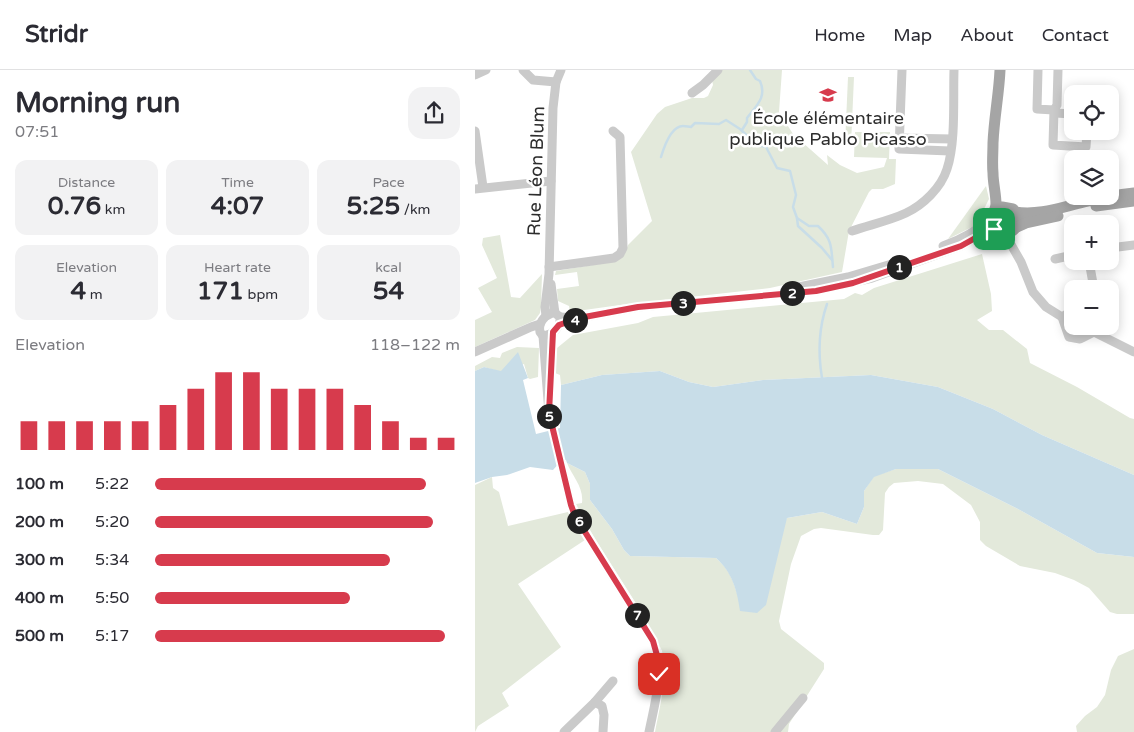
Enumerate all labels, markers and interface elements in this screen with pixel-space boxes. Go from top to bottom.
text: Stridr [25,20,88,49]
text: Home [814,24,865,46]
text: Map [893,24,932,46]
text: About [960,24,1014,46]
text: Contact [1042,24,1109,46]
school or university icon: École élémentaire publique Pablo Picasso [818,85,838,105]
map controls [1064,85,1119,335]
button: locate [1064,85,1119,140]
text: Morning run [15,86,180,120]
button: share [408,87,460,139]
street label: Rue Léon Blum [523,106,549,236]
place label: École élémentaire publique Pablo Picasso [729,107,927,150]
text: 07:51 [15,122,59,142]
button: layers [1064,150,1119,205]
text: Distance [58,174,115,191]
text: Time [221,174,254,191]
text: Pace [372,174,405,191]
text: 0.76 [48,191,101,221]
text: 4:07 [211,191,264,221]
text: 5:25 [347,191,400,221]
text: km [101,201,125,218]
text: /km [400,201,430,218]
pin [973,208,1015,250]
icon: arrive [980,215,1008,243]
button: + [1064,215,1119,270]
pin: 1 [887,254,911,280]
text: Elevation [56,259,117,276]
text: Heart rate [204,259,271,276]
text: kcal [375,259,402,276]
text: 1 [895,259,904,276]
text: 4 [70,276,86,306]
text: 171 [197,276,244,306]
text: 54 [373,276,404,306]
pin: 2 [779,280,805,306]
button: − [1064,280,1119,335]
text: 2 [788,285,797,302]
text: m [86,286,103,303]
text: bpm [244,286,278,303]
pin: 3 [671,290,695,316]
text: 3 [679,295,688,312]
pin: 4 [563,308,587,332]
text: 4 [571,312,580,329]
text: Elevation [15,335,85,355]
text: 118–122 m [370,335,460,355]
pin: 5 [537,404,561,428]
text: 5 [545,408,554,425]
text: 100 m [15,474,64,494]
text: 5:22 [95,474,129,494]
pin: 6 [567,508,591,534]
text: 200 m [15,512,64,532]
text: 5:20 [95,512,129,532]
text: 6 [575,513,584,530]
text: 300 m [15,550,64,570]
text: 5:34 [95,550,129,570]
text: 400 m [15,588,64,608]
text: 5:50 [95,588,129,608]
pin: 7 [625,602,649,628]
text: 7 [633,607,642,624]
text: 500 m [15,626,64,646]
text: 5:17 [95,626,129,646]
pin [638,653,680,695]
icon: check [645,660,673,688]

